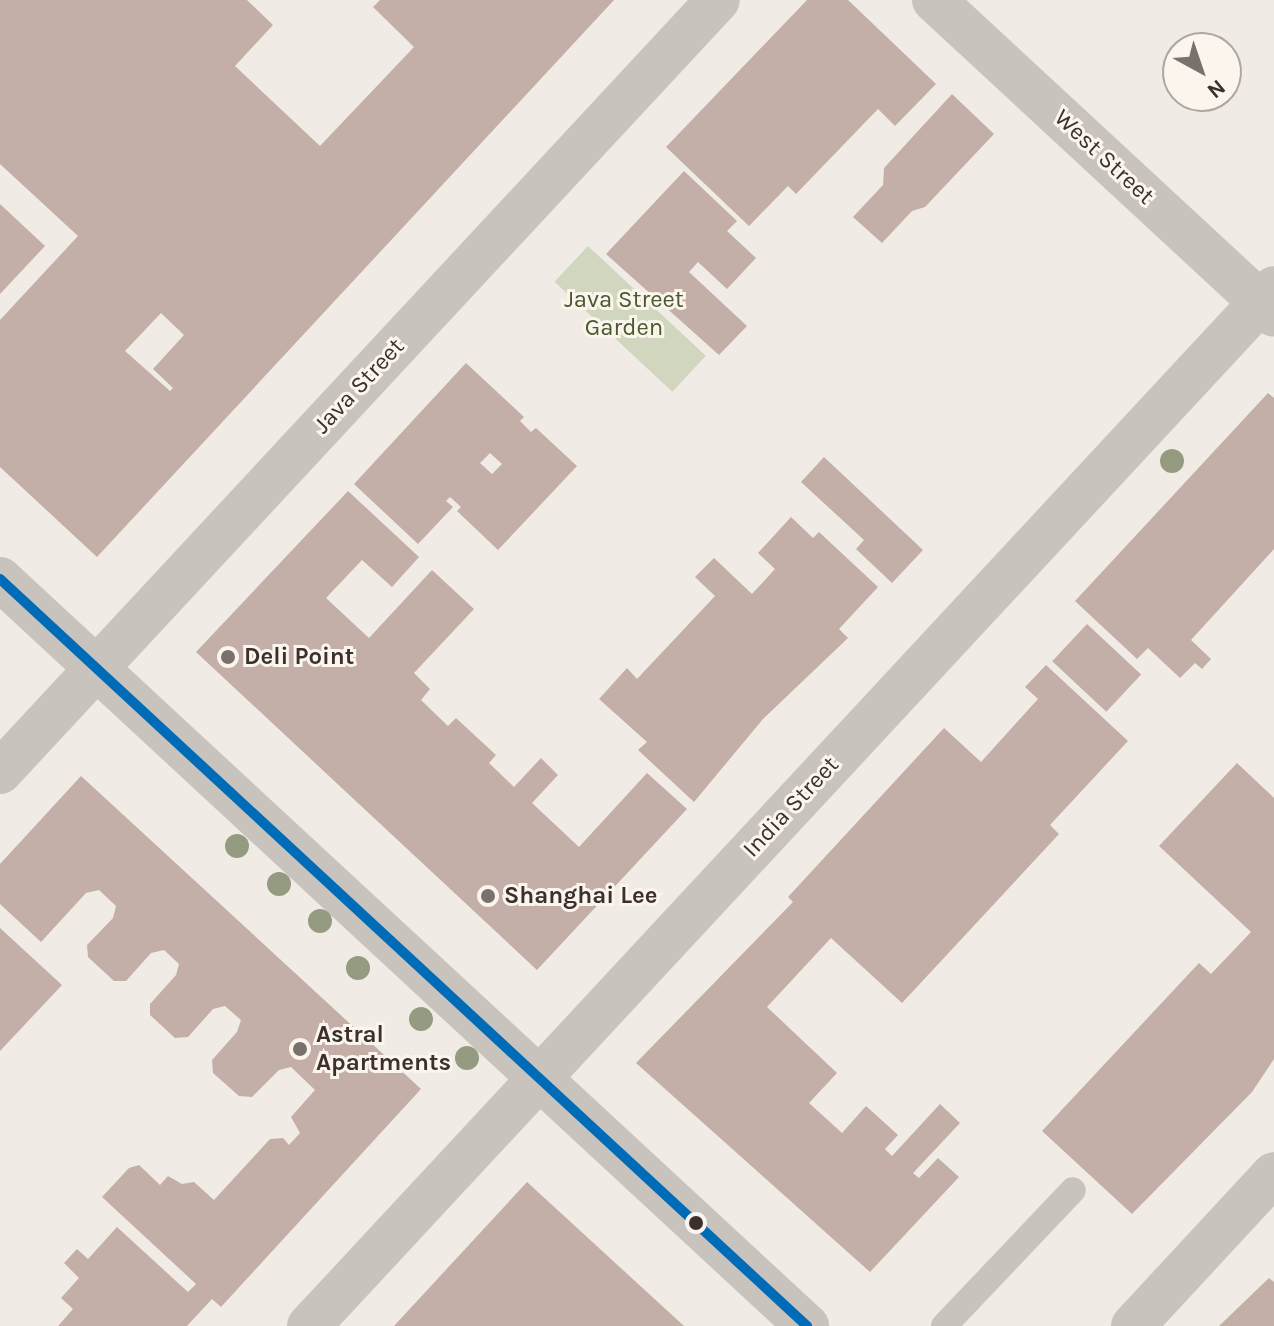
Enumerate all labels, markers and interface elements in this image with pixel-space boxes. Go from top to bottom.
north arrow [1162,32,1242,112]
text: N [1202,74,1231,104]
street label: West Street [1048,103,1160,211]
park label: Java Street Garden [564,286,684,342]
street label: Java Street [308,332,410,440]
place label: Deli Point [244,643,354,671]
marker: Deli Point [219,648,237,666]
street label: India Street [737,751,845,863]
place label: Shanghai Lee [504,882,657,910]
marker: Shanghai Lee [479,887,497,905]
place label: Astral Apartments [316,1021,451,1077]
marker: Astral Apartments [291,1040,309,1058]
unlabelled marker [688,1215,704,1231]

